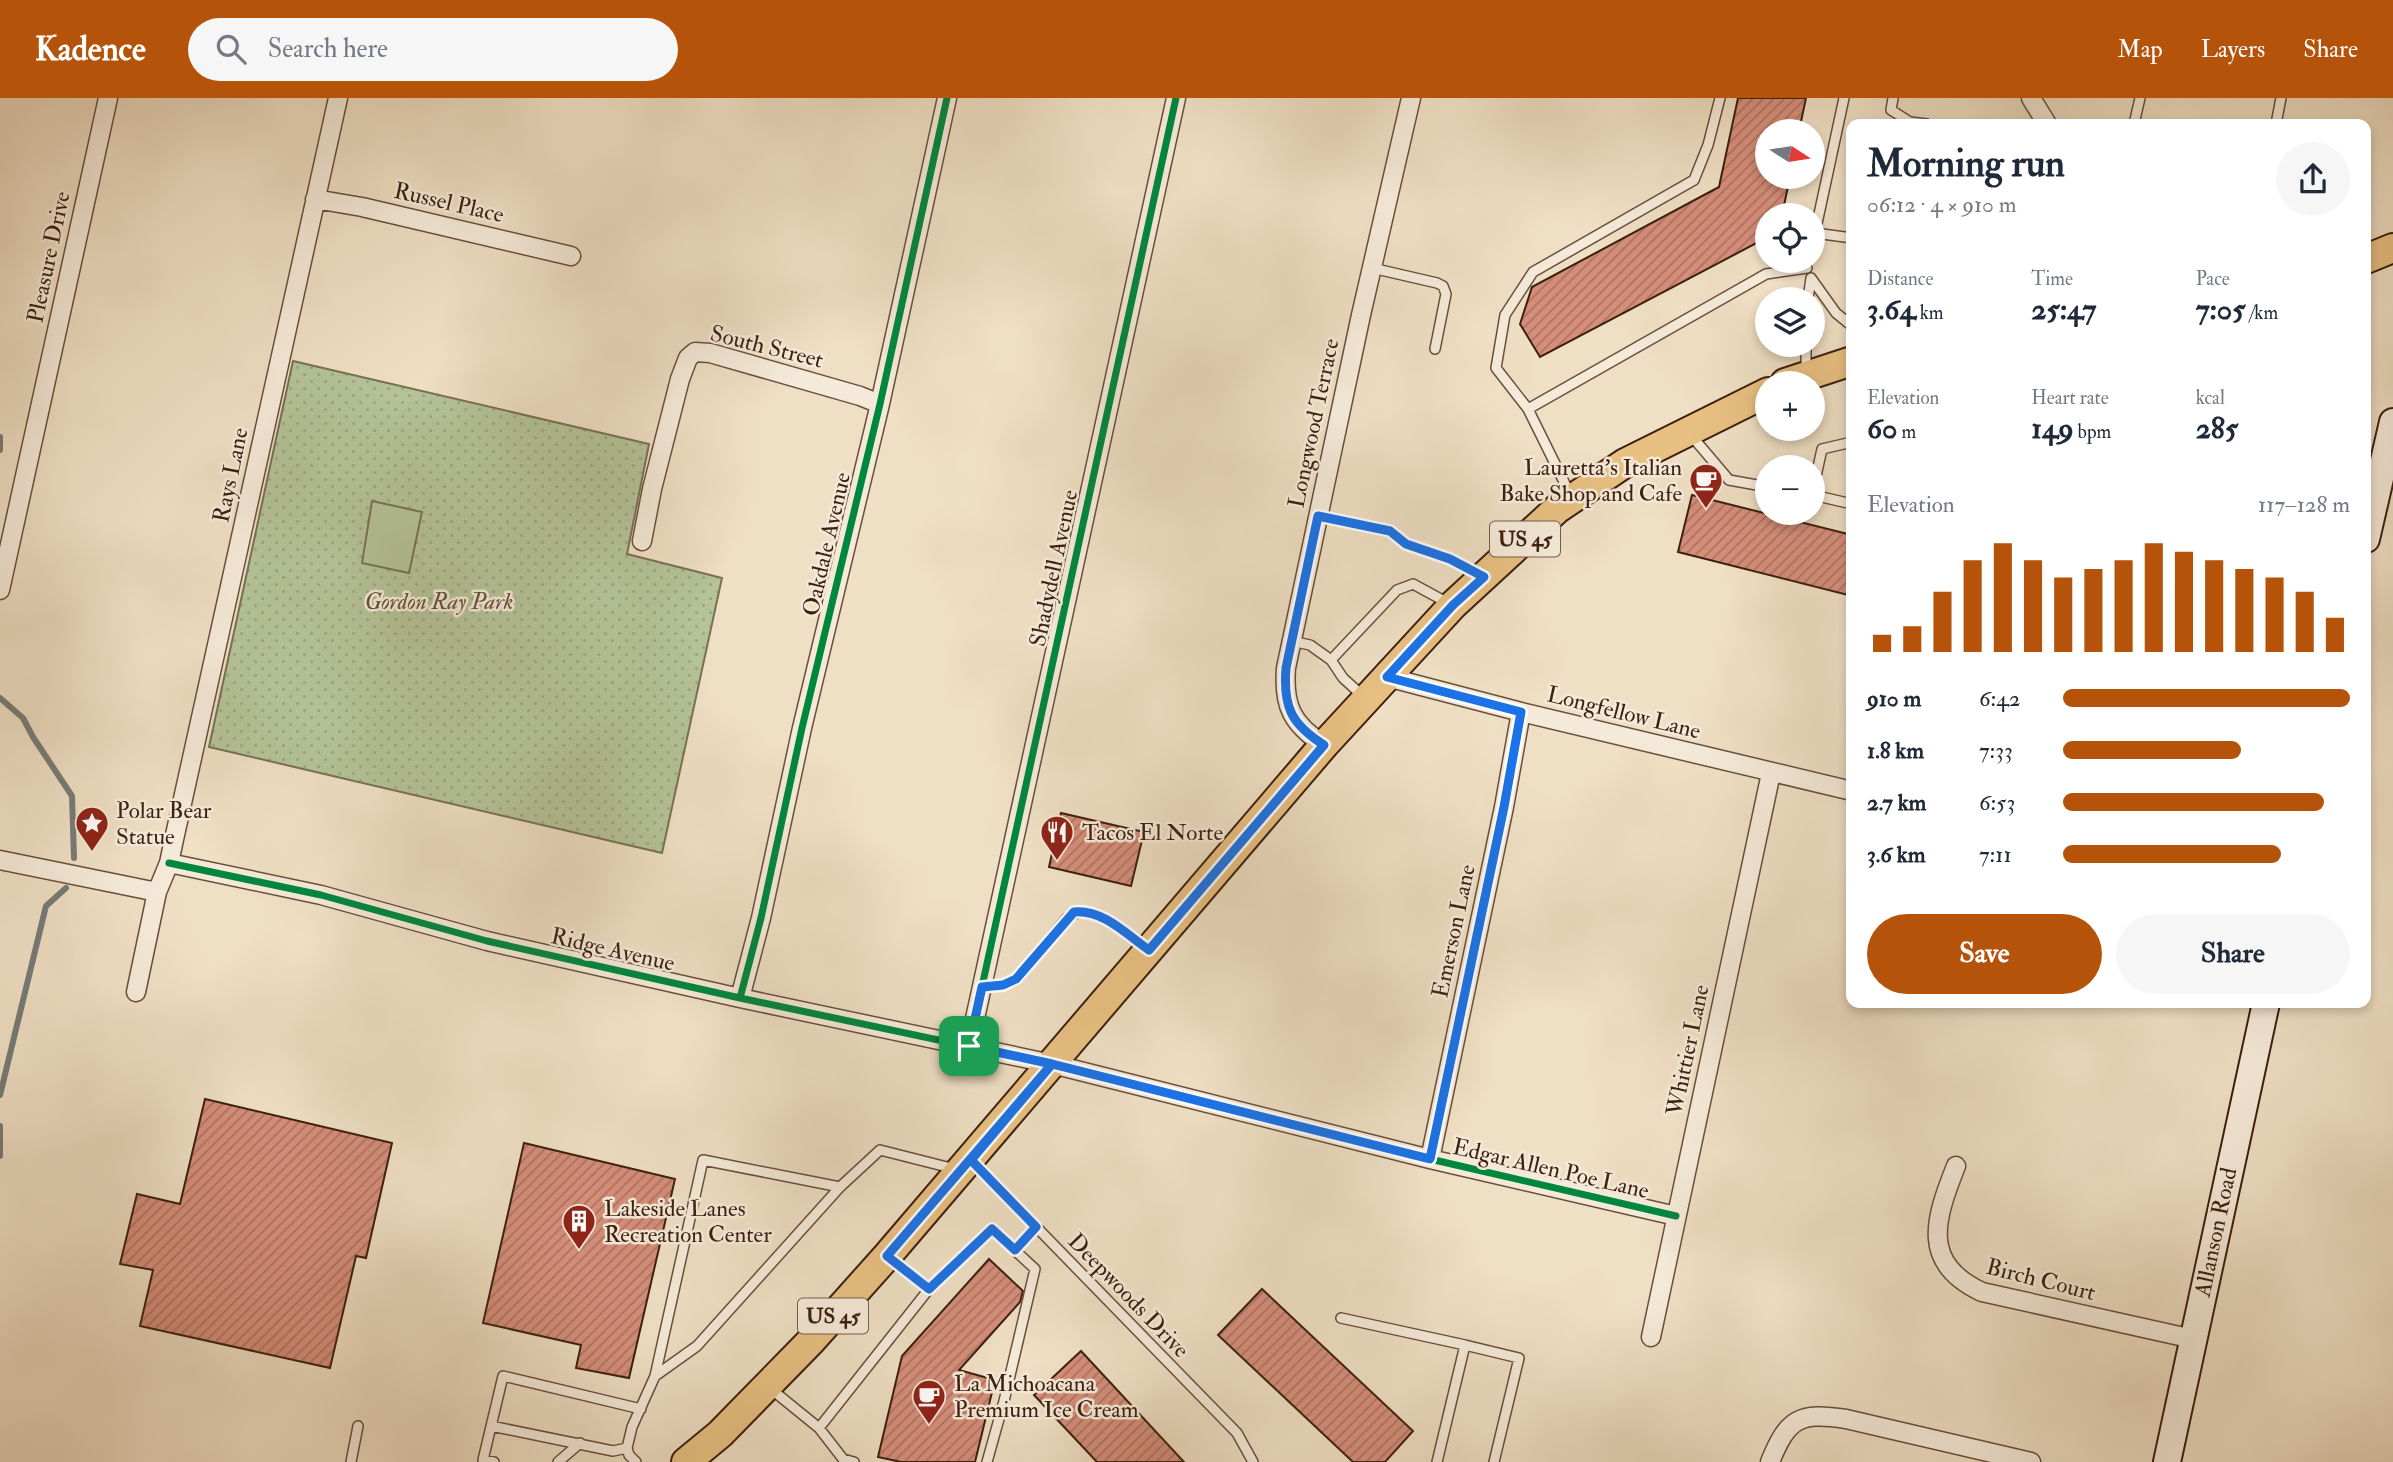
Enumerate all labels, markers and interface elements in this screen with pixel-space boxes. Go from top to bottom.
search box [188,18,678,81]
text: Kadence [35,29,146,70]
icon: search [212,30,250,68]
text: Search here [268,33,388,65]
text: Map [2118,34,2163,65]
text: Layers [2201,34,2265,65]
text: Share [2303,34,2358,65]
north arrow [1755,119,1825,189]
map controls [1755,119,1825,525]
text: Morning run [1867,140,2065,188]
button: share [2276,142,2350,216]
street label: Russel Place [391,176,507,229]
street label: Pleasure Drive [20,188,77,326]
text: 06:12 · 4 × 910 m [1867,190,2017,219]
button: locate [1755,203,1825,273]
text: Distance [1867,267,1933,291]
text: Time [2031,267,2073,291]
text: Pace [2196,267,2230,291]
button: layers [1755,287,1825,357]
text: 3.64 [1867,291,1916,328]
text: 25:47 [2031,291,2096,328]
text: 7:05 [2196,291,2245,328]
text: km [1916,301,1943,325]
text: /km [2245,301,2278,325]
street label: South Street [707,318,826,375]
street label: Longwood Terrace [1281,335,1346,511]
button: + [1755,371,1825,441]
text: Elevation [1867,386,1939,410]
text: Heart rate [2031,386,2109,410]
text: kcal [2196,386,2225,410]
text: 60 [1867,410,1898,447]
text: 149 [2031,410,2074,447]
text: 285 [2196,410,2238,447]
text: m [1898,420,1916,444]
text: bpm [2074,420,2111,444]
street label: Rays Lane [206,425,255,525]
place label: Lauretta's Italian Bake Shop and Cafe [1499,453,1682,509]
button: − [1755,455,1825,525]
cafe icon: Lauretta's Italian Bake Shop and Cafe [1687,461,1725,510]
street label: Oakdale Avenue [796,469,857,619]
street label: Shadydell Avenue [1023,487,1084,649]
text: Elevation [1867,490,1955,519]
text: 117–128 m [2258,490,2350,519]
road number: US 45 [1490,522,1560,556]
park label: Gordon Ray Park [365,587,513,616]
street label: Longfellow Lane [1544,679,1704,746]
text: 910 m [1867,684,1921,713]
text: 6:42 [1979,684,2020,713]
text: 1.8 km [1867,736,1924,765]
text: 7:33 [1979,736,2013,765]
text: 2.7 km [1867,788,1926,817]
text: 6:53 [1979,788,2015,817]
place label: Polar Bear Statue [116,796,212,851]
place icon: Polar Bear Statue [73,804,111,853]
restaurant icon: Tacos El Norte [1038,813,1076,862]
place label: Tacos El Norte [1082,818,1223,847]
text: 3.6 km [1867,840,1926,869]
text: 7:11 [1979,840,2012,869]
street label: Emerson Lane [1425,861,1482,1001]
button: Save [1867,914,2102,994]
button: Share [2116,914,2350,994]
street label: Ridge Avenue [548,921,678,978]
street label: Whittier Lane [1659,982,1716,1119]
pin [939,1016,999,1076]
icon: arrive [950,1027,988,1065]
street label: Edgar Allen Poe Lane [1450,1132,1652,1205]
street label: Allanson Road [2187,1165,2243,1300]
place label: Lakeside Lanes Recreation Center [604,1194,772,1249]
building icon: Lakeside Lanes Recreation Center [560,1202,598,1251]
street label: Deepwoods Drive [1061,1227,1196,1365]
street label: Birch Court [1983,1252,2099,1307]
road number: US 45 [798,1298,868,1334]
place label: La Michoacana Premium Ice Cream [954,1369,1139,1424]
cafe icon: La Michoacana Premium Ice Cream [910,1377,948,1426]

